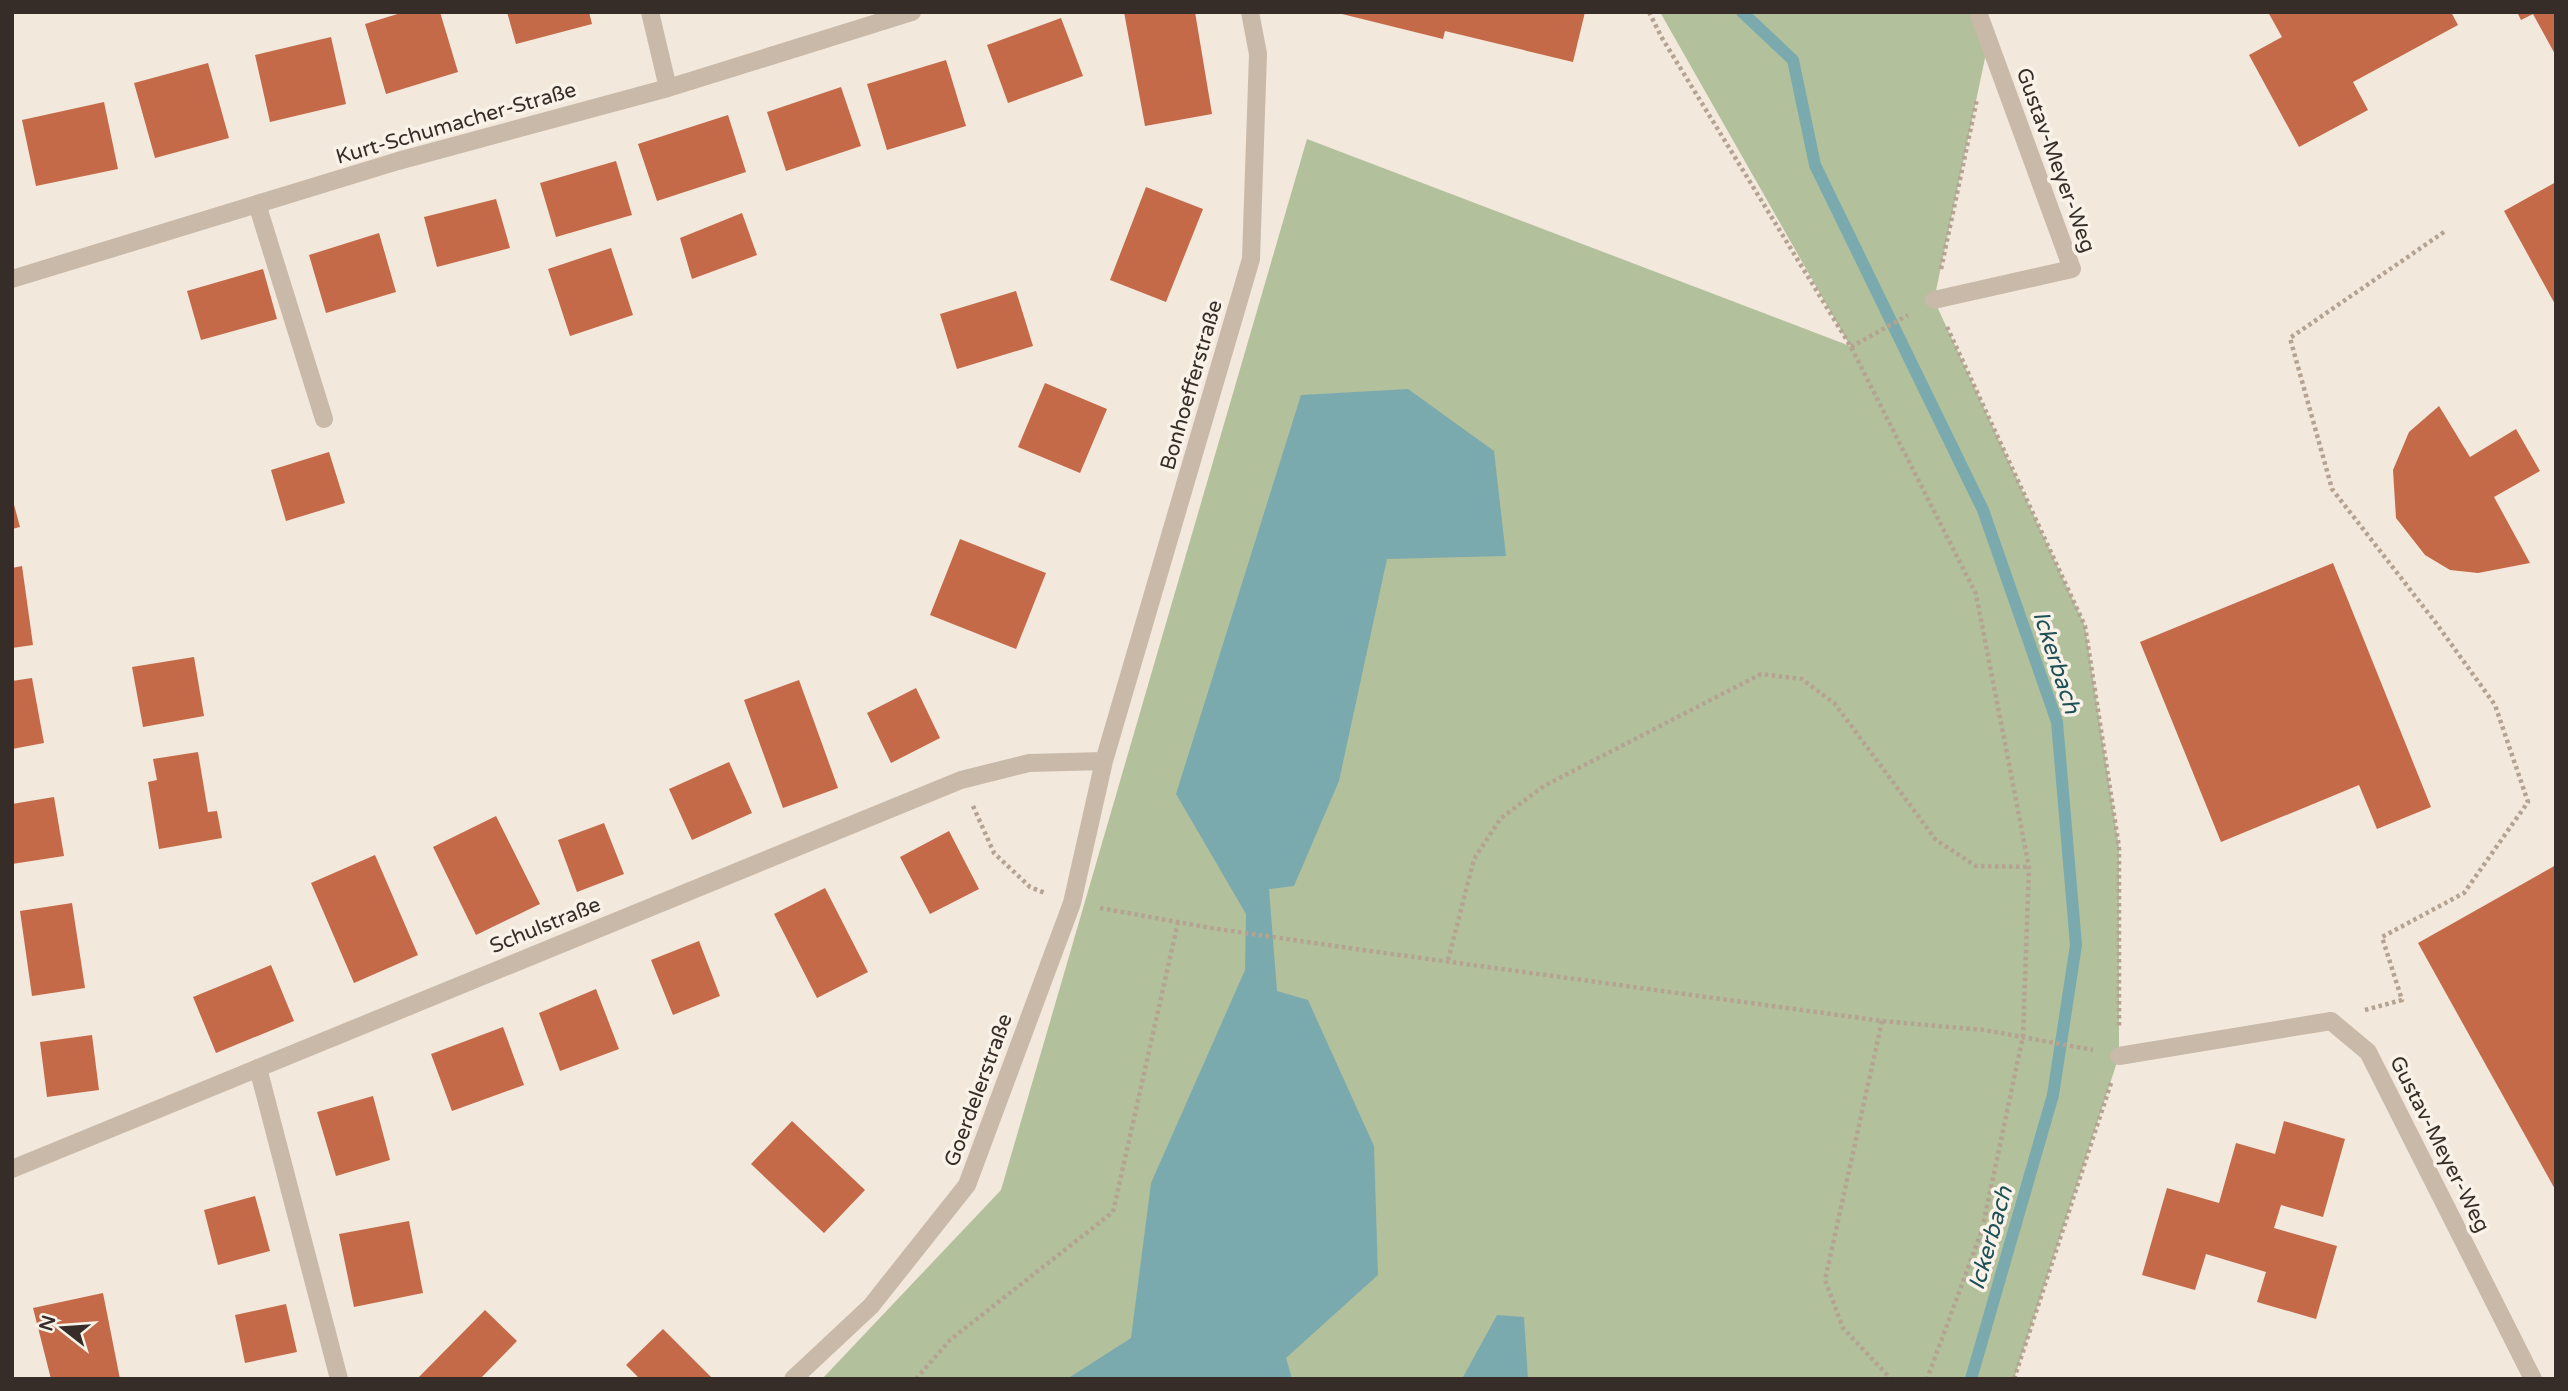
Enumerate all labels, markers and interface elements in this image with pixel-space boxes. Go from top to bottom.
street label: Gustav-Meyer-Weg [2010,64,2101,256]
street label: Kurt-Schumacher-Straße [333,77,579,170]
street label: Bonhoefferstraße [1155,297,1228,473]
water label: Ickerbach [2026,607,2086,718]
street label: Schulstraße [486,892,604,959]
street label: Goerdelerstraße [939,1010,1018,1170]
street label: Gustav-Meyer-Weg [2384,1052,2495,1237]
water label: Ickerbach [1963,1182,2019,1293]
north arrow [28,1293,98,1363]
text: N [35,1313,60,1334]

